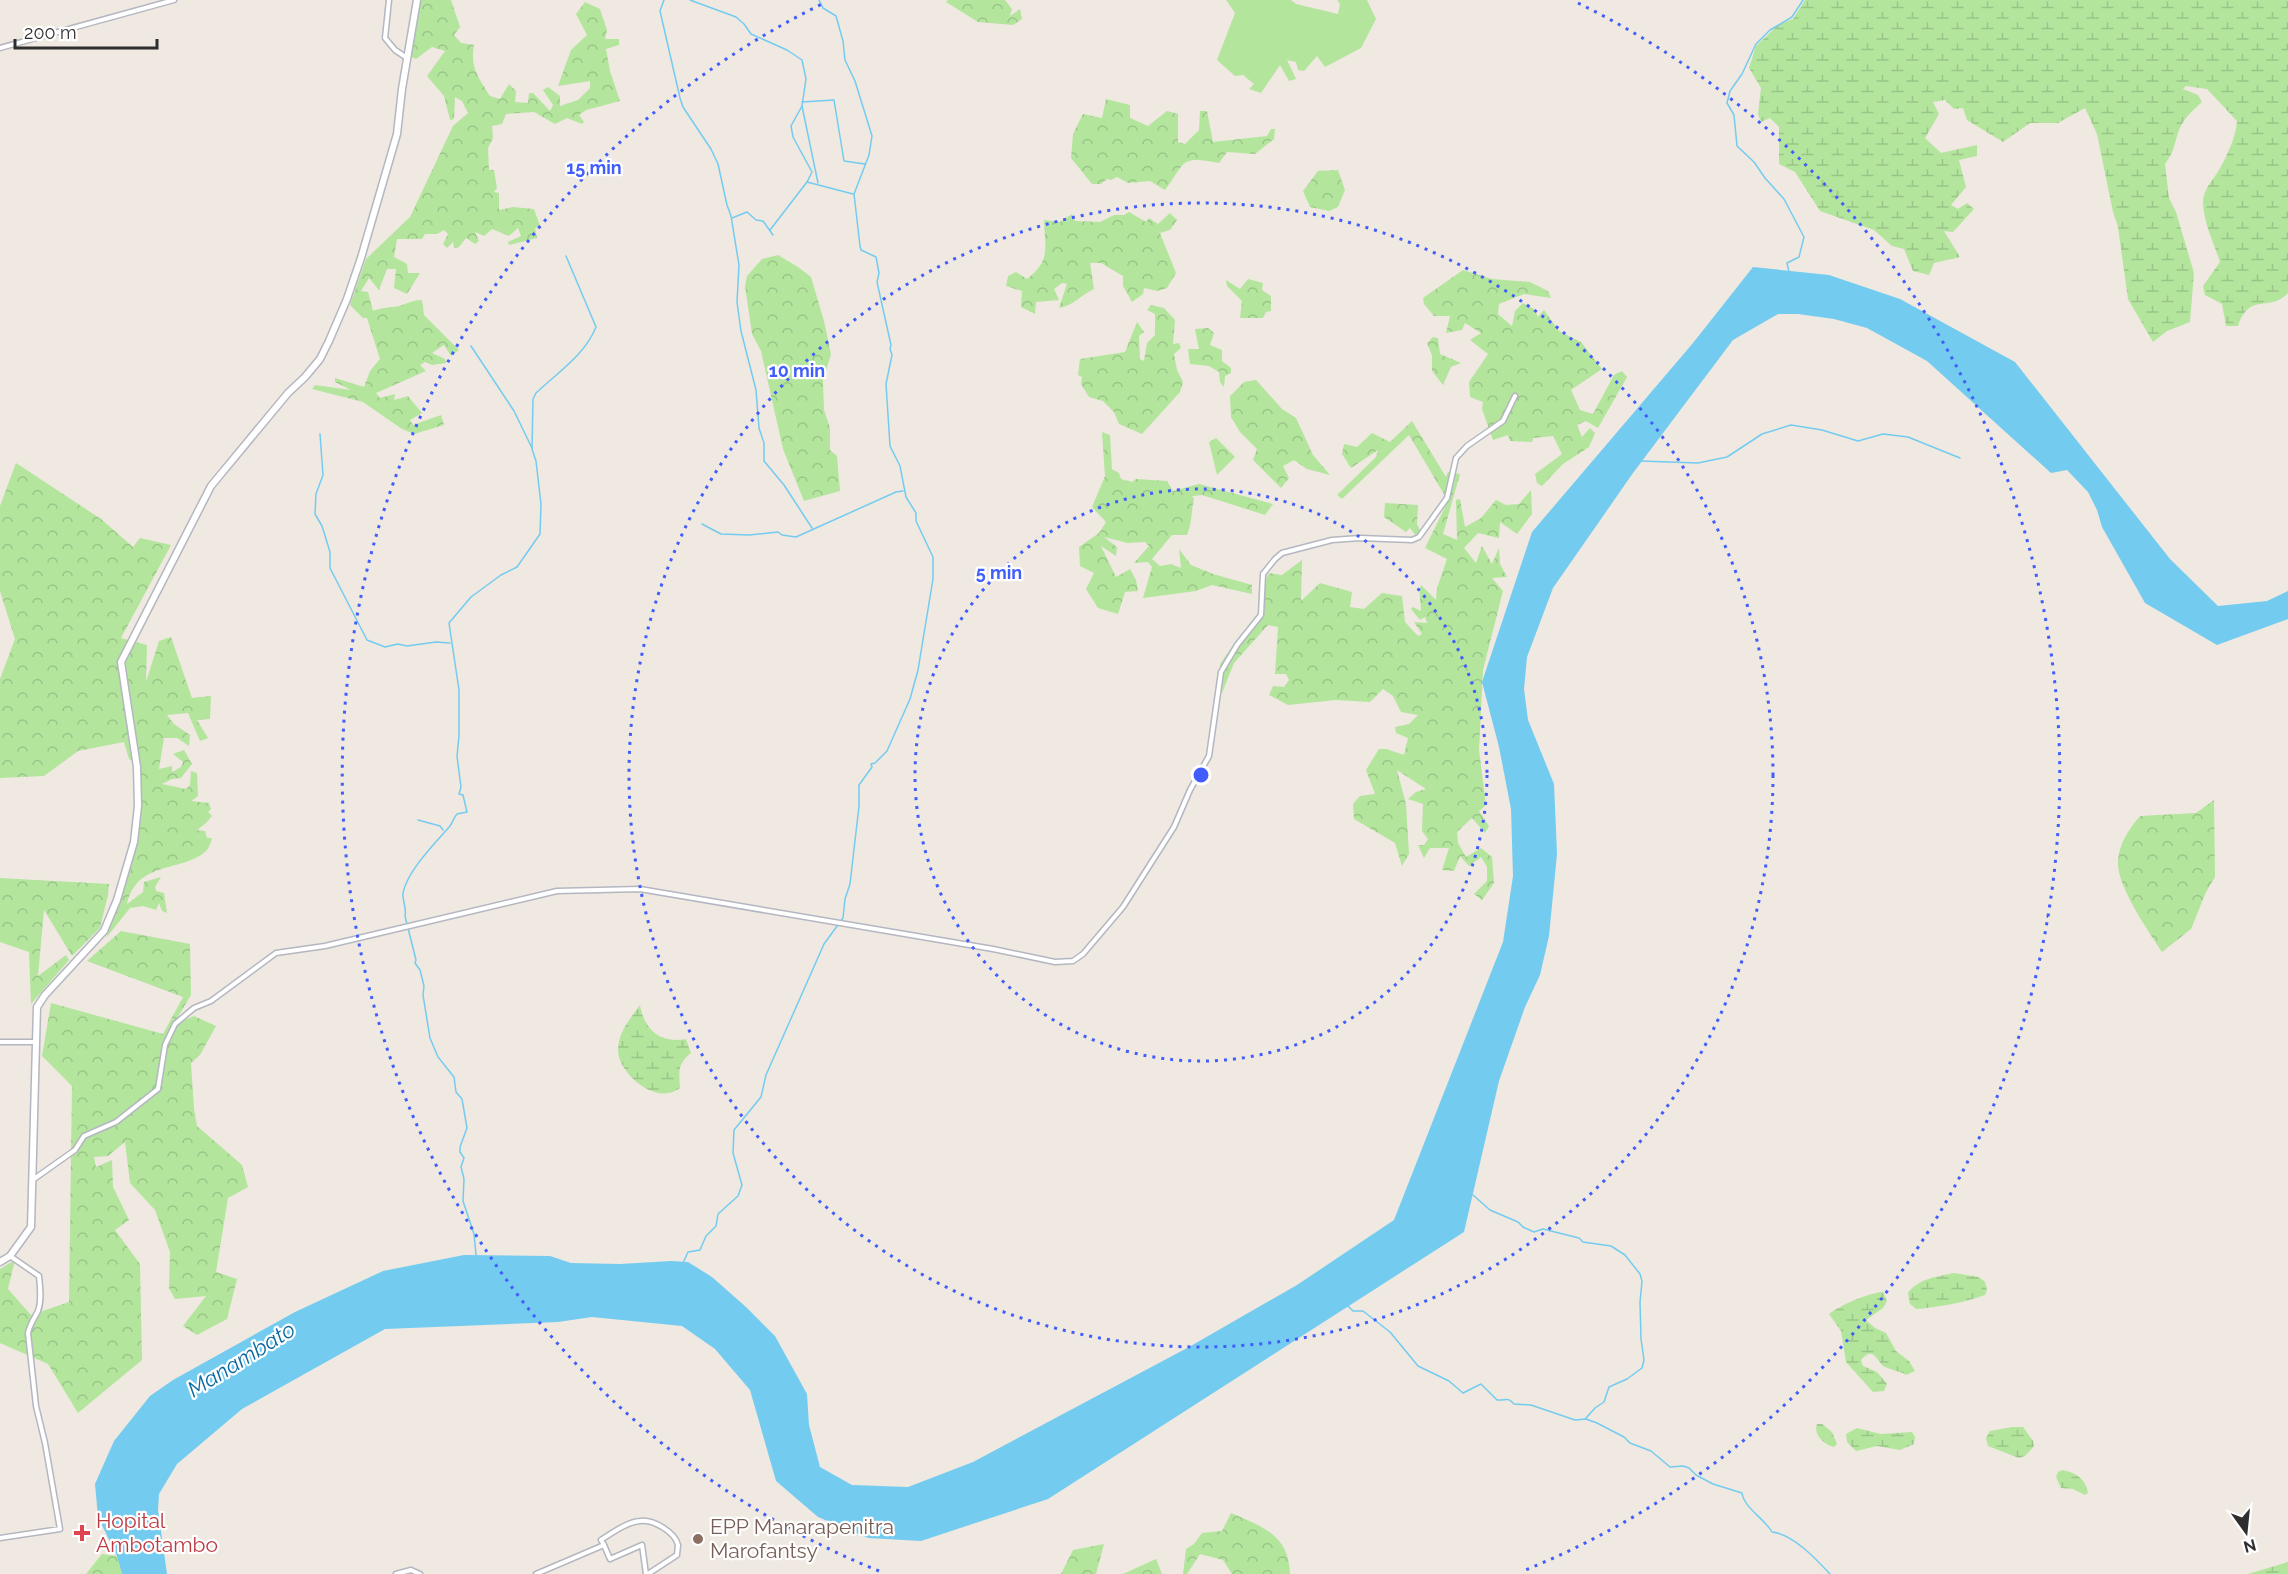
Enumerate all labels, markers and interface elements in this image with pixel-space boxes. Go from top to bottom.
scale bar [15,12,158,50]
text: 200 m [24,22,77,43]
text: 15 min [566,157,622,178]
text: 10 min [769,360,825,381]
text: 5 min [976,562,1022,583]
centre of rings [1191,765,1211,785]
water label: Manambato [182,1316,300,1402]
north arrow [2216,1502,2276,1562]
place label: Hopital Ambotambo [96,1508,218,1557]
place label: EPP Manarapenitra Marofantsy [710,1514,894,1563]
marker: Hopital Ambotambo [73,1524,91,1542]
marker: EPP Manarapenitra Marofantsy [691,1532,705,1546]
text: N [2241,1535,2258,1557]

